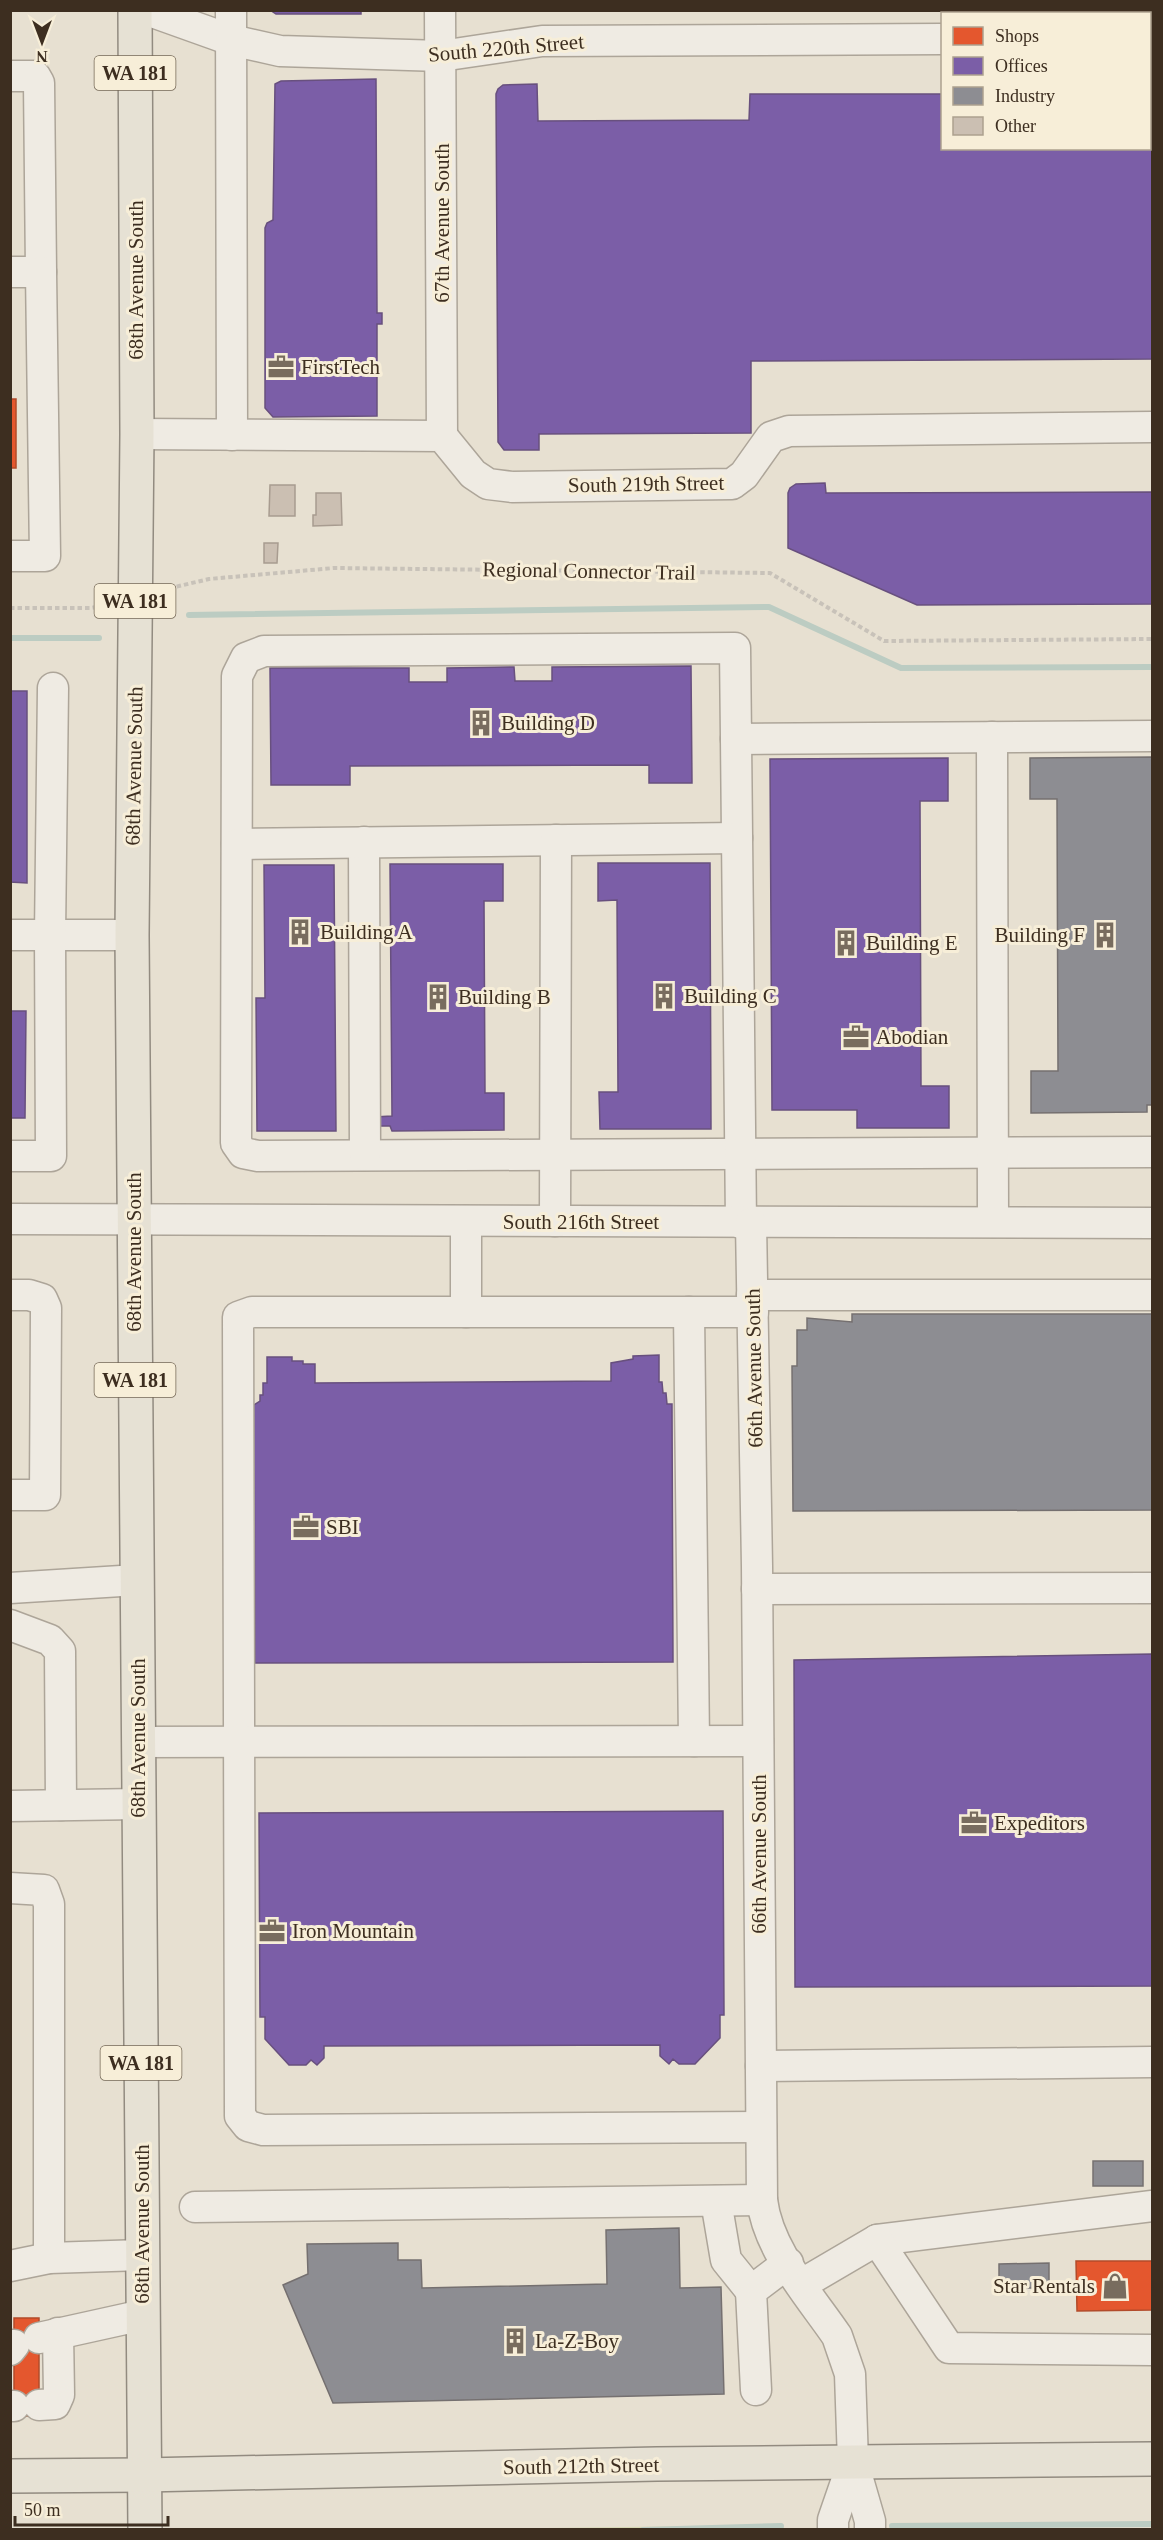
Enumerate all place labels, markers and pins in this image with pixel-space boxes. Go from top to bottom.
office icon: FirstTech [266,352,296,382]
place label: FirstTech [301,355,381,379]
building icon: Building D [466,708,496,738]
place label: Building D [501,711,595,735]
building icon: Building A [285,917,315,947]
place label: Building A [320,920,414,944]
building icon: Building F [1090,920,1120,950]
place label: Building F [995,923,1085,947]
building icon: Building E [831,928,861,958]
place label: Building E [866,931,958,955]
building icon: Building C [649,981,679,1011]
building icon: Building B [423,982,453,1012]
place label: Building C [684,984,777,1008]
place label: Building B [458,985,551,1009]
office icon: Abodian [841,1022,871,1052]
place label: Abodian [876,1025,949,1049]
office icon: SBI [291,1512,321,1542]
place label: SBI [326,1515,359,1539]
office icon: Expeditors [959,1808,989,1838]
place label: Expeditors [994,1811,1085,1835]
office icon: Iron Mountain [257,1916,287,1946]
place label: Iron Mountain [292,1919,414,1943]
shop icon: Star Rentals [1100,2271,1130,2301]
place label: Star Rentals [993,2274,1095,2298]
building icon: La-Z-Boy [500,2326,530,2356]
place label: La-Z-Boy [535,2329,619,2353]

